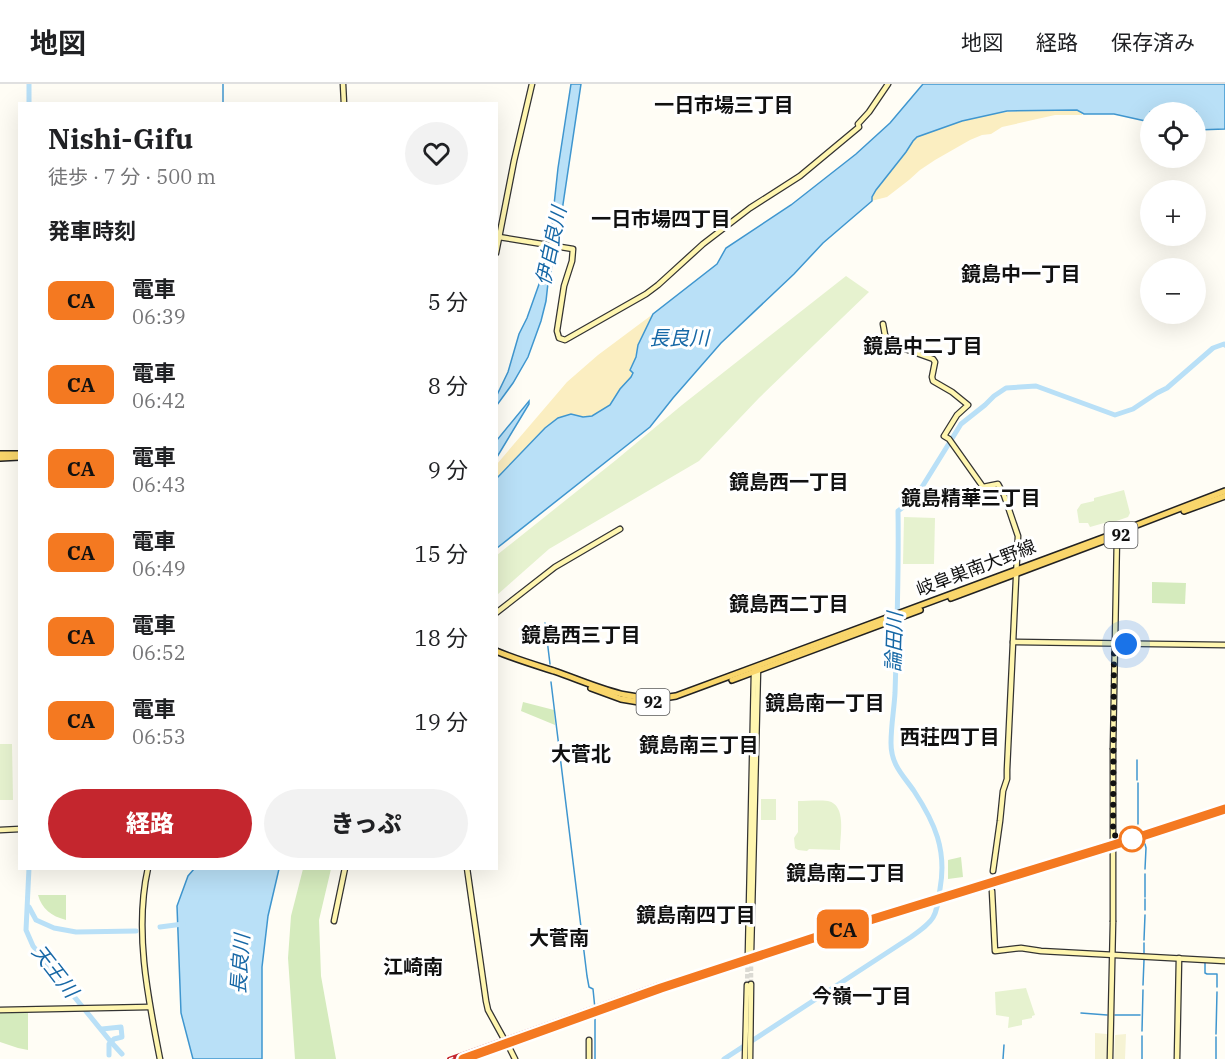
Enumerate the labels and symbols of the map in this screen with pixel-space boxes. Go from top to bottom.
district label: 一日市場三丁目 [654,91,794,118]
water label: 伊自良川 [529,202,572,288]
district label: 一日市場四丁目 [591,205,731,232]
district label: 鏡島中一丁目 [961,260,1081,287]
water label: 長良川 [649,324,711,351]
district label: 鏡島中二丁目 [863,332,983,359]
district label: 鏡島西一丁目 [729,468,849,495]
district label: 鏡島精華三丁目 [901,484,1041,511]
road number: 92 [1104,522,1138,548]
street label: 岐阜巣南大野線 [913,534,1039,601]
district label: 鏡島西二丁目 [729,590,849,617]
water label: 論田川 [879,610,908,672]
district label: 鏡島西三丁目 [521,621,641,648]
your location [1111,629,1141,659]
road number: 92 [636,689,670,715]
district label: 鏡島南一丁目 [765,689,885,716]
district label: 西荘四丁目 [900,723,1000,750]
district label: 鏡島南三丁目 [639,731,759,758]
district label: 大菅北 [551,740,611,767]
unlabelled marker [1119,826,1145,852]
district label: 鏡島南二丁目 [786,859,906,886]
district label: 鏡島南四丁目 [636,901,756,928]
line badge: CA [816,910,870,948]
district label: 大菅南 [529,924,589,951]
water label: 長良川 [224,931,255,995]
water label: 天王川 [26,939,86,1004]
district label: 江崎南 [383,953,443,980]
district label: 今嶺一丁目 [812,982,912,1009]

